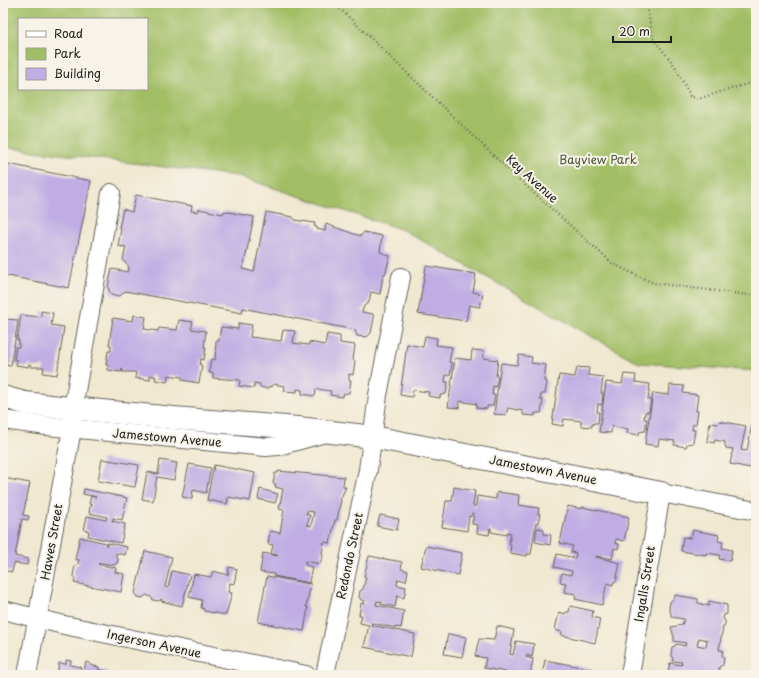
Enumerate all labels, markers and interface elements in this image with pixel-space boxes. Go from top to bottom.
legend [18,18,148,90]
scale bar [613,18,671,44]
text: 20 m [619,22,650,40]
text: Road [54,24,83,42]
text: Park [54,44,81,62]
text: Building [54,64,101,82]
street label: Key Avenue [503,150,563,207]
park label: Bayview Park [559,150,637,168]
street label: Jamestown Avenue [112,423,223,451]
street label: Jamestown Avenue [488,450,599,488]
street label: Hawes Street [35,502,67,582]
street label: Redondo Street [331,511,367,601]
street label: Ingalls Street [629,544,659,623]
street label: Ingerson Avenue [105,624,203,662]

